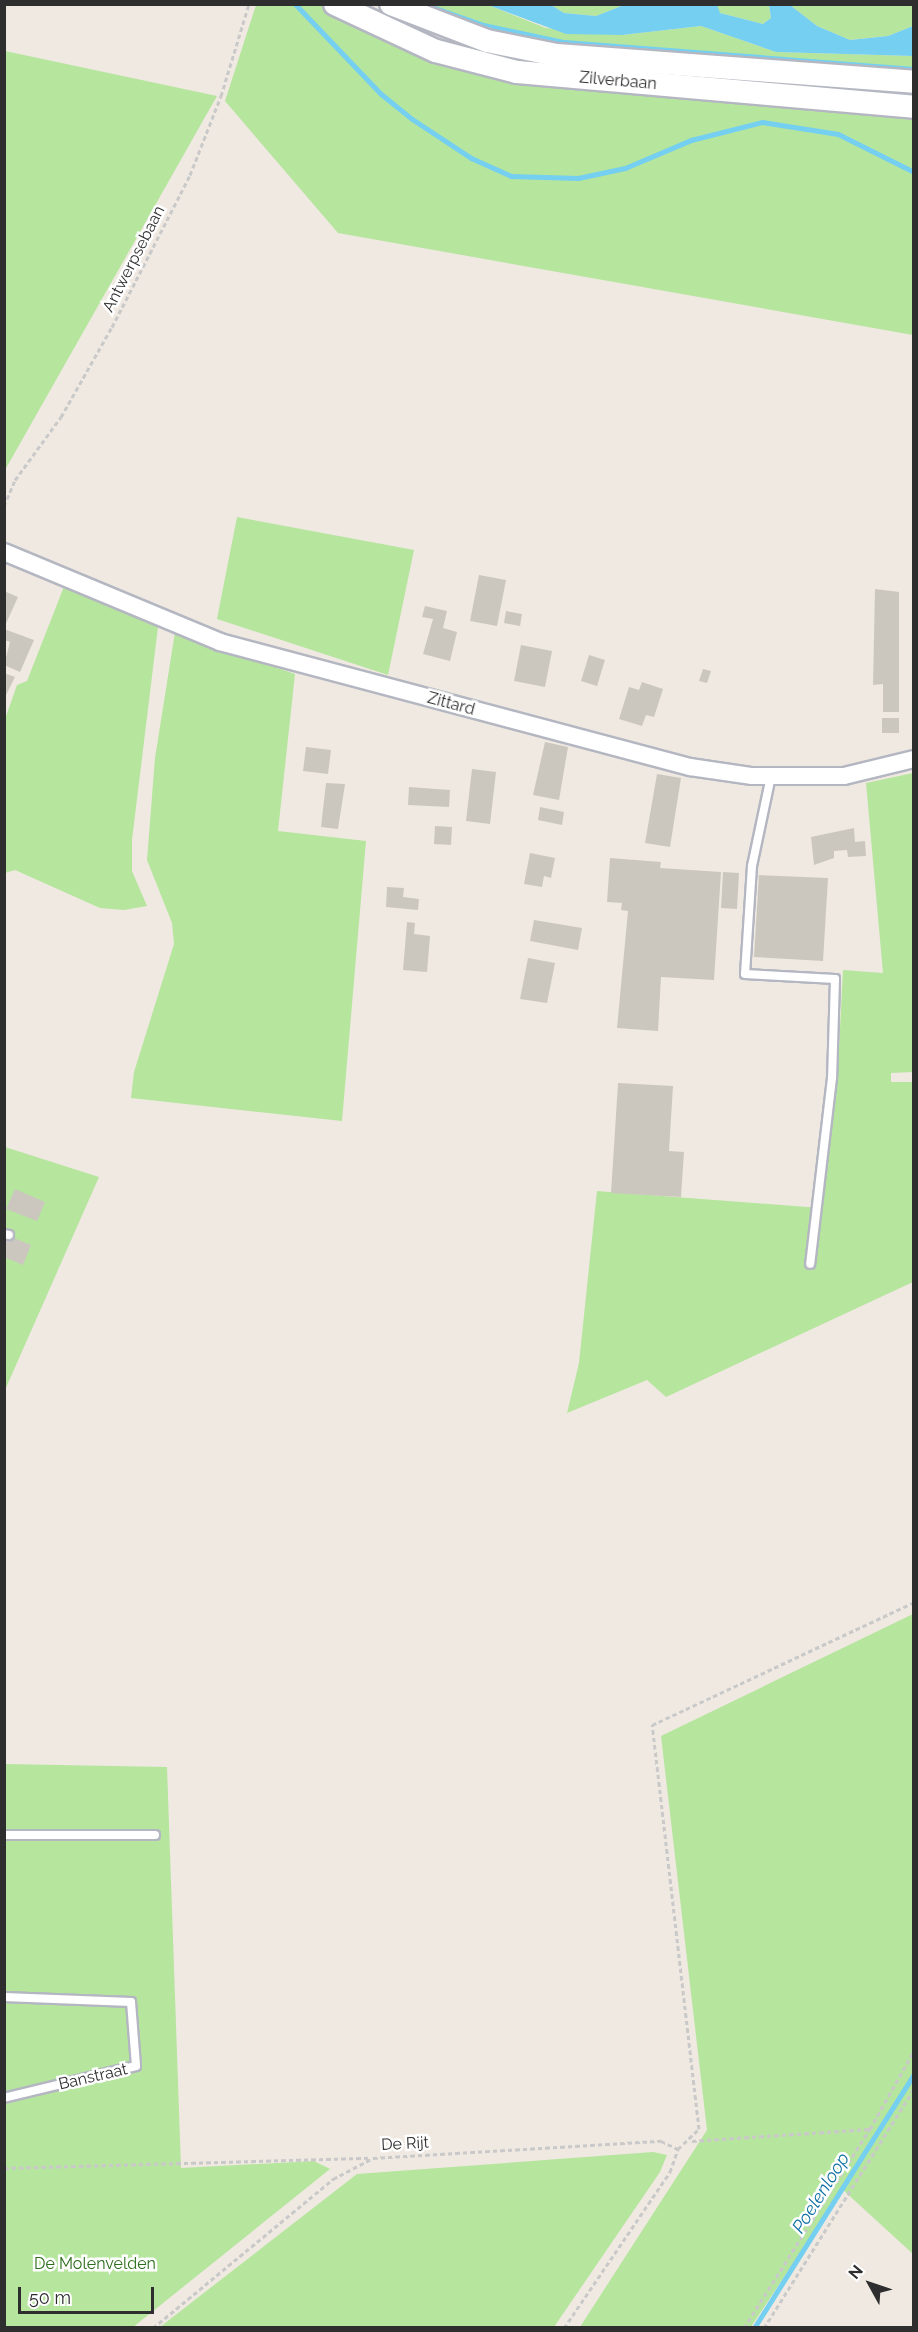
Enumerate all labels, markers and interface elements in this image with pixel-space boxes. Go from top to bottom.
street label: Zilverbaan [579,68,657,94]
street label: Antwerpsebaan [99,203,169,315]
street label: Zittard [425,688,477,720]
street label: Banstraat [57,2060,129,2094]
street label: De Rijt [381,2133,429,2155]
water label: Poelenloop [788,2149,854,2237]
park label: De Molenvelden [34,2254,156,2274]
north arrow [840,2254,900,2314]
text: N [845,2261,867,2283]
scale bar [21,2275,158,2313]
text: 50 m [29,2287,71,2308]

